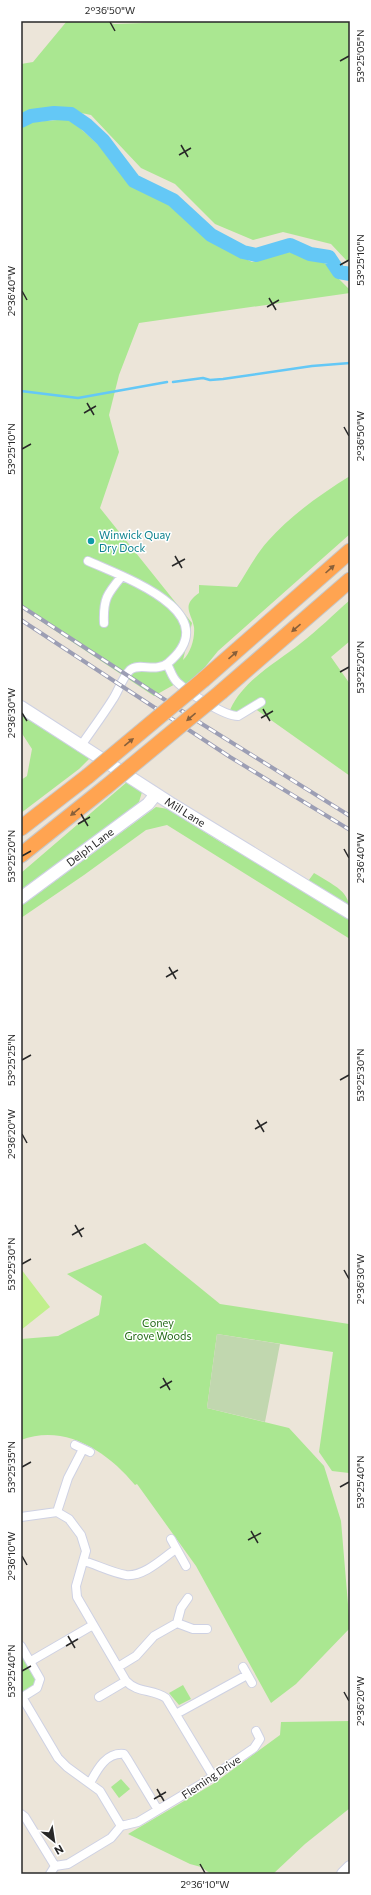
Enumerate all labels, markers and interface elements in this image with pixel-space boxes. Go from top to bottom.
text: 2°36'50"W [85,4,135,16]
text: 53°25'05"N [354,30,366,82]
text: 53°25'10"N [354,234,366,286]
text: 2°36'40"W [5,266,17,316]
text: 2°36'50"W [354,411,366,461]
text: 53°25'10"N [5,423,17,475]
place label: Winwick Quay Dry Dock [99,528,171,554]
marker: Winwick Quay Dry Dock [86,536,96,546]
one-way arrow [325,564,335,573]
one-way arrow [291,623,300,632]
text: 53°25'20"N [354,641,366,693]
one-way arrow [227,650,238,659]
text: 2°36'30"W [5,688,17,738]
one-way arrow [186,712,196,721]
one-way arrow [123,738,134,747]
street label: Mill Lane [163,794,208,829]
one-way arrow [70,807,81,816]
street label: Delph Lane [64,825,116,869]
text: 53°25'20"N [5,830,17,882]
text: 2°36'40"W [354,833,366,883]
text: 53°25'25"N [5,1034,17,1086]
text: 53°25'30"N [354,1049,366,1101]
text: 2°36'20"W [5,1109,17,1159]
text: 53°25'30"N [5,1238,17,1290]
text: 2°36'30"W [354,1254,366,1304]
park label: Coney Grove Woods [125,1316,191,1342]
text: 53°25'35"N [5,1441,17,1493]
text: 53°25'40"N [354,1455,366,1509]
text: 2°36'10"W [5,1532,17,1580]
text: 53°25'40"N [5,1644,17,1698]
text: 2°36'20"W [354,1676,366,1726]
street label: Fleming Drive [179,1752,243,1801]
north arrow [34,1821,74,1861]
text: N [52,1842,66,1858]
text: 2°36'10"W [181,1878,229,1890]

